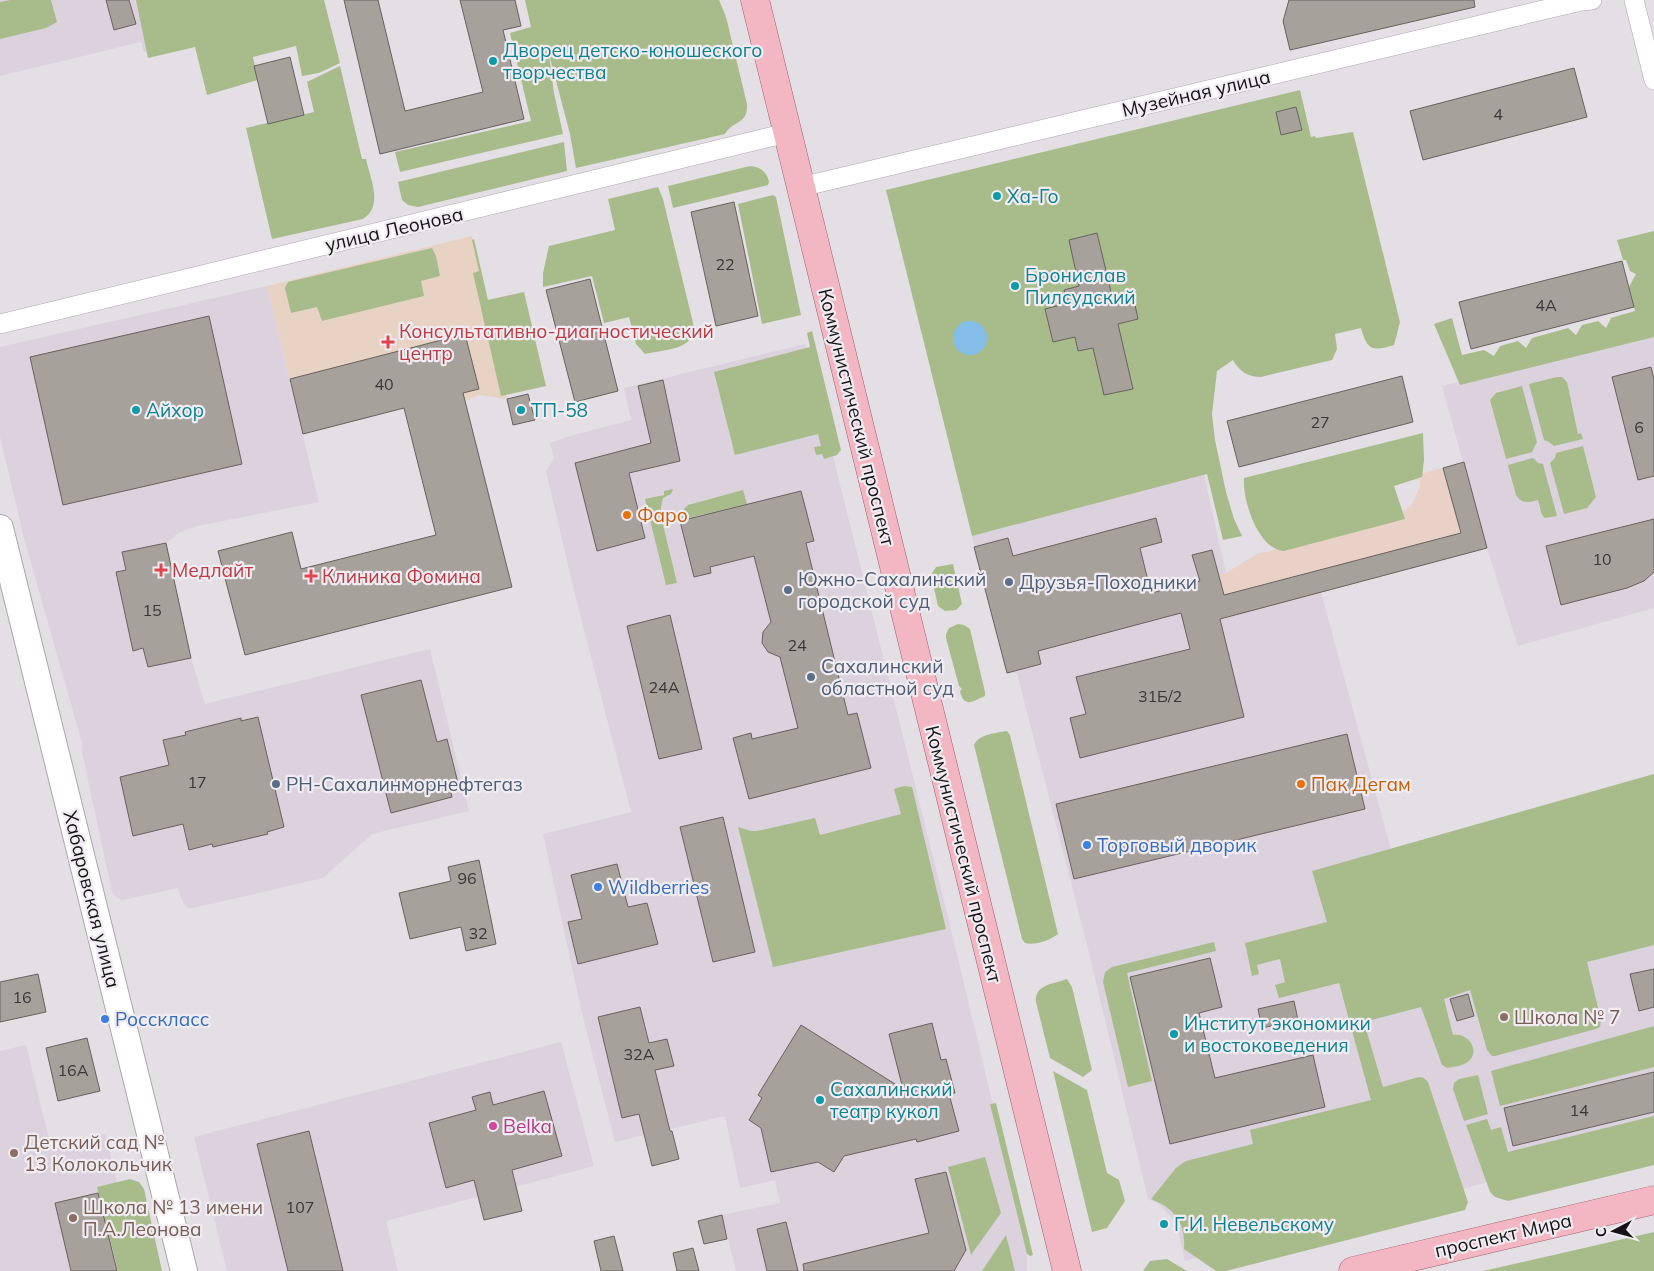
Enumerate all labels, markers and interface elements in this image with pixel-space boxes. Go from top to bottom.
place label: Дворец детско-юношеского творчества [503,38,762,84]
marker: Дворец детско-юношеского творчества [487,55,499,67]
street label: Музейная улица [1119,64,1273,122]
house number: 4 [1493,104,1503,124]
place label: Ха-Го [1007,184,1058,208]
marker: Ха-Го [991,190,1003,202]
street label: улица Леонова [323,201,465,257]
house number: 22 [715,254,735,274]
place label: Бронислав Пилсудский [1025,263,1136,309]
marker: Бронислав Пилсудский [1009,280,1021,292]
street label: Коммунистический проспект [813,286,901,548]
house number: 4А [1535,295,1557,315]
place label: Консультативно-диагностический центр [399,319,714,365]
marker: Консультативно-диагностический центр [381,335,395,349]
house number: 40 [374,374,394,394]
place label: Айхор [146,398,204,422]
place label: ТП-58 [531,398,588,422]
marker: Айхор [130,404,142,416]
marker: ТП-58 [515,404,527,416]
house number: 27 [1310,412,1330,432]
house number: 6 [1634,417,1644,437]
place label: Фаро [637,503,688,527]
marker: Фаро [621,509,633,521]
house number: 10 [1592,549,1612,569]
place label: Медлайт [172,558,253,582]
marker: Медлайт [154,563,168,577]
place label: Клиника Фомина [322,564,481,588]
place label: Южно-Сахалинский городской суд [798,567,986,613]
marker: Клиника Фомина [304,569,318,583]
place label: Друзья-Походники [1019,570,1197,594]
marker: Друзья-Походники [1003,576,1015,588]
marker: Южно-Сахалинский городской суд [782,584,794,596]
house number: 15 [142,600,162,620]
house number: 24 [787,635,807,655]
place label: Сахалинский областной суд [821,654,954,700]
marker: Сахалинский областной суд [805,671,817,683]
house number: 24А [649,677,680,697]
house number: 31Б/2 [1138,686,1182,706]
street label: Коммунистический проспект [920,723,1008,985]
house number: 17 [187,772,207,792]
place label: РН-Сахалинморнефтегаз [286,772,523,796]
place label: Пак Дегам [1311,772,1411,796]
marker: РН-Сахалинморнефтегаз [270,778,282,790]
marker: Пак Дегам [1295,778,1307,790]
street label: Хабаровская улица [58,808,126,990]
place label: Торговый дворик [1097,833,1257,857]
marker: Торговый дворик [1081,839,1093,851]
house number: 96 [457,868,477,888]
place label: Wildberries [608,875,709,899]
marker: Wildberries [592,881,604,893]
house number: 32 [468,923,488,943]
house number: 16 [12,987,32,1007]
place label: Школа № 7 [1514,1005,1620,1029]
place label: Росскласс [115,1007,209,1031]
place label: Институт экономики и востоковедения [1184,1011,1371,1057]
marker: Школа № 7 [1498,1011,1510,1023]
marker: Росскласс [99,1013,111,1025]
marker: Институт экономики и востоковедения [1168,1028,1180,1040]
house number: 32А [624,1044,655,1064]
house number: 16А [58,1060,89,1080]
place label: Сахалинский театр кукол [830,1077,952,1123]
marker: Сахалинский театр кукол [814,1094,826,1106]
house number: 14 [1569,1100,1589,1120]
place label: Belka [503,1114,552,1138]
marker: Belka [487,1120,499,1132]
place label: Детский сад № 13 Колокольчик [24,1130,173,1176]
marker: Детский сад № 13 Колокольчик [8,1147,20,1159]
place label: Школа № 13 имени П.А.Леонова [83,1195,263,1241]
house number: 107 [286,1197,314,1217]
north arrow [1589,1206,1639,1256]
street label: проспект Мира [1432,1208,1574,1262]
marker: Школа № 13 имени П.А.Леонова [67,1212,79,1224]
place label: Г.И. Невельскому [1174,1212,1334,1236]
marker: Г.И. Невельскому [1158,1218,1170,1230]
text: С [1592,1227,1611,1238]

